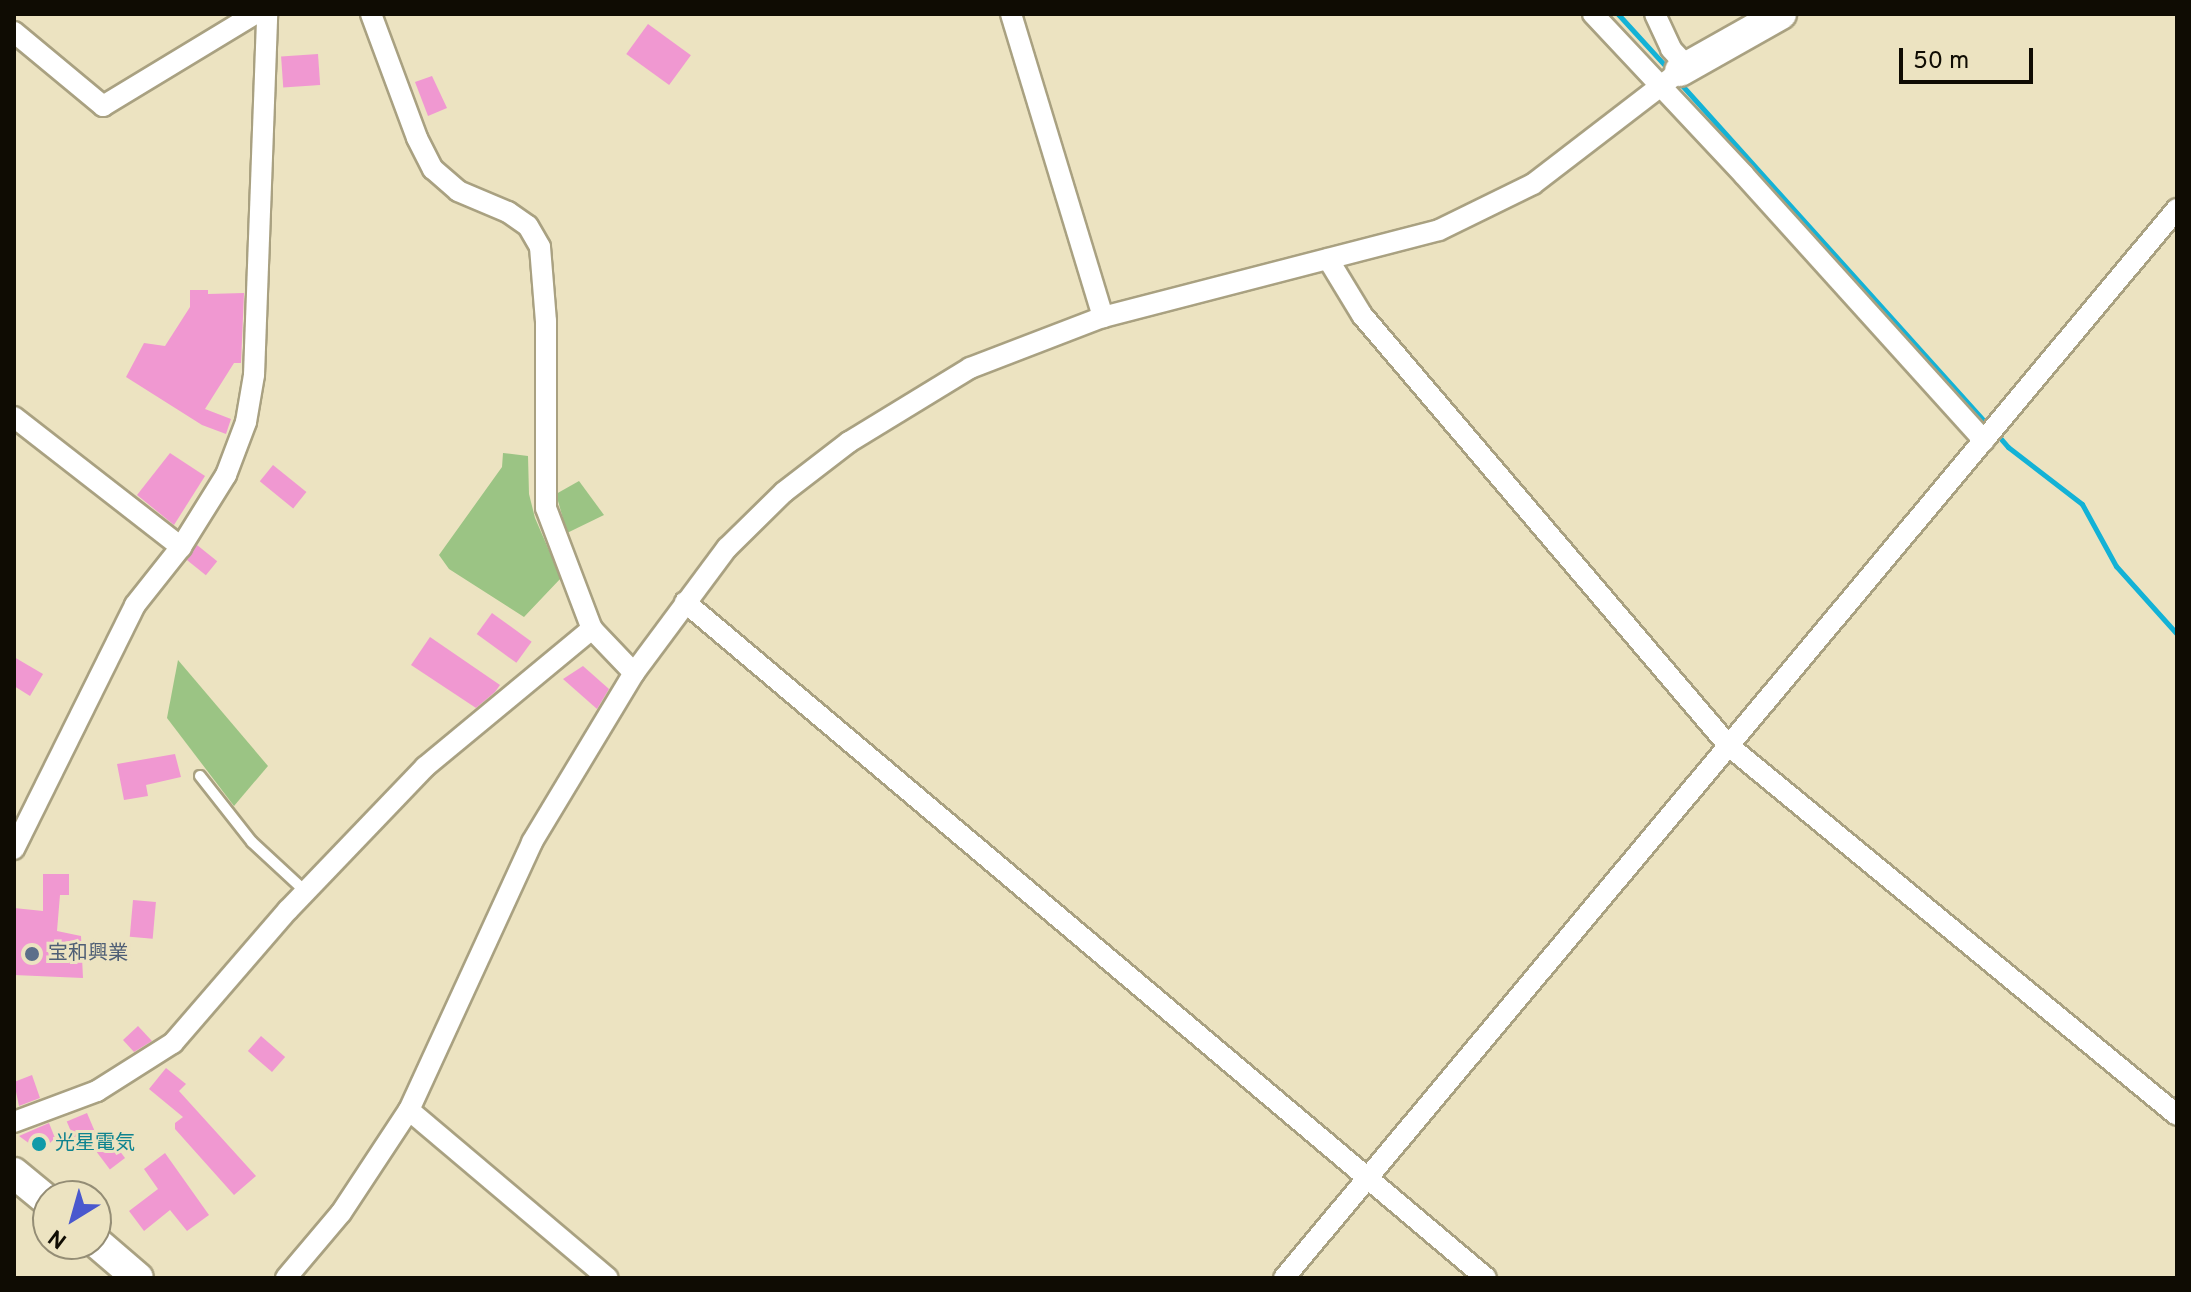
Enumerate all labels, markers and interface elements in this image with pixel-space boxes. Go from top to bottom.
scale bar [1903,32,2037,82]
text: 50 m [1913,47,1969,77]
place label: 宝和興業 [48,942,128,966]
marker: 宝和興業 [23,945,41,963]
place label: 光星電気 [55,1132,135,1156]
marker: 光星電気 [30,1135,48,1153]
north arrow [32,1180,112,1260]
text: N [44,1222,73,1254]

